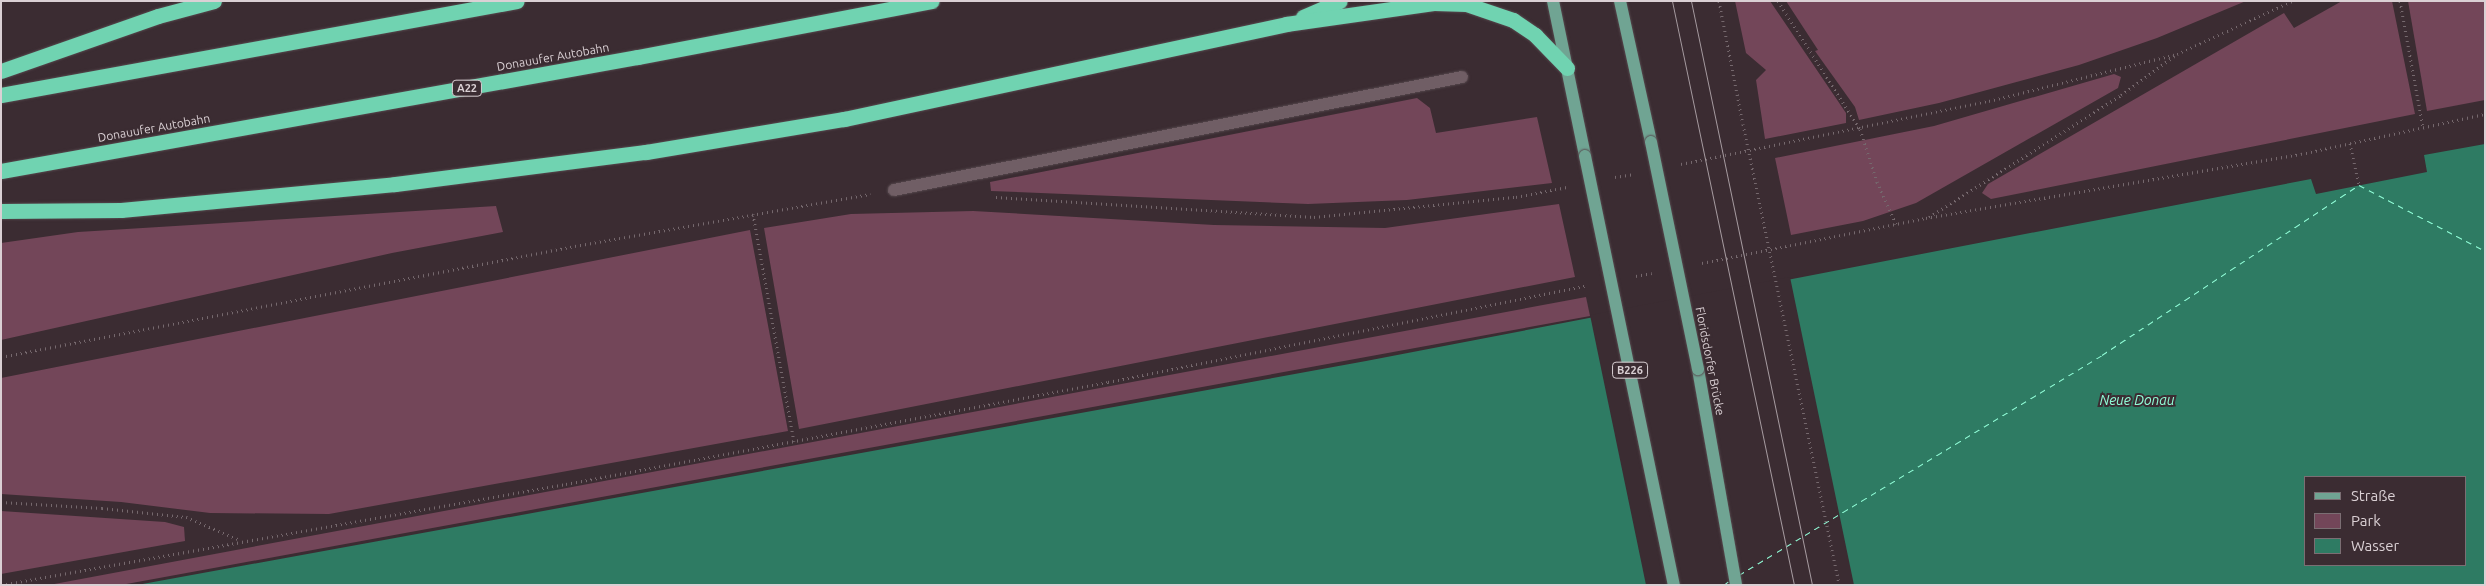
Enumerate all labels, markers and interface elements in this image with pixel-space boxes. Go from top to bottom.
street label: Donauufer Autobahn [496,40,610,74]
road number: A22 [451,80,483,96]
street label: Donauufer Autobahn [97,111,211,145]
street label: Floridsdorfer Brücke [1692,305,1728,417]
road number: B226 [1611,362,1649,378]
water label: Neue Donau [2100,392,2174,408]
legend [2304,476,2466,566]
text: Straße [2351,487,2395,504]
text: Park [2351,512,2381,529]
text: Wasser [2351,537,2399,554]

